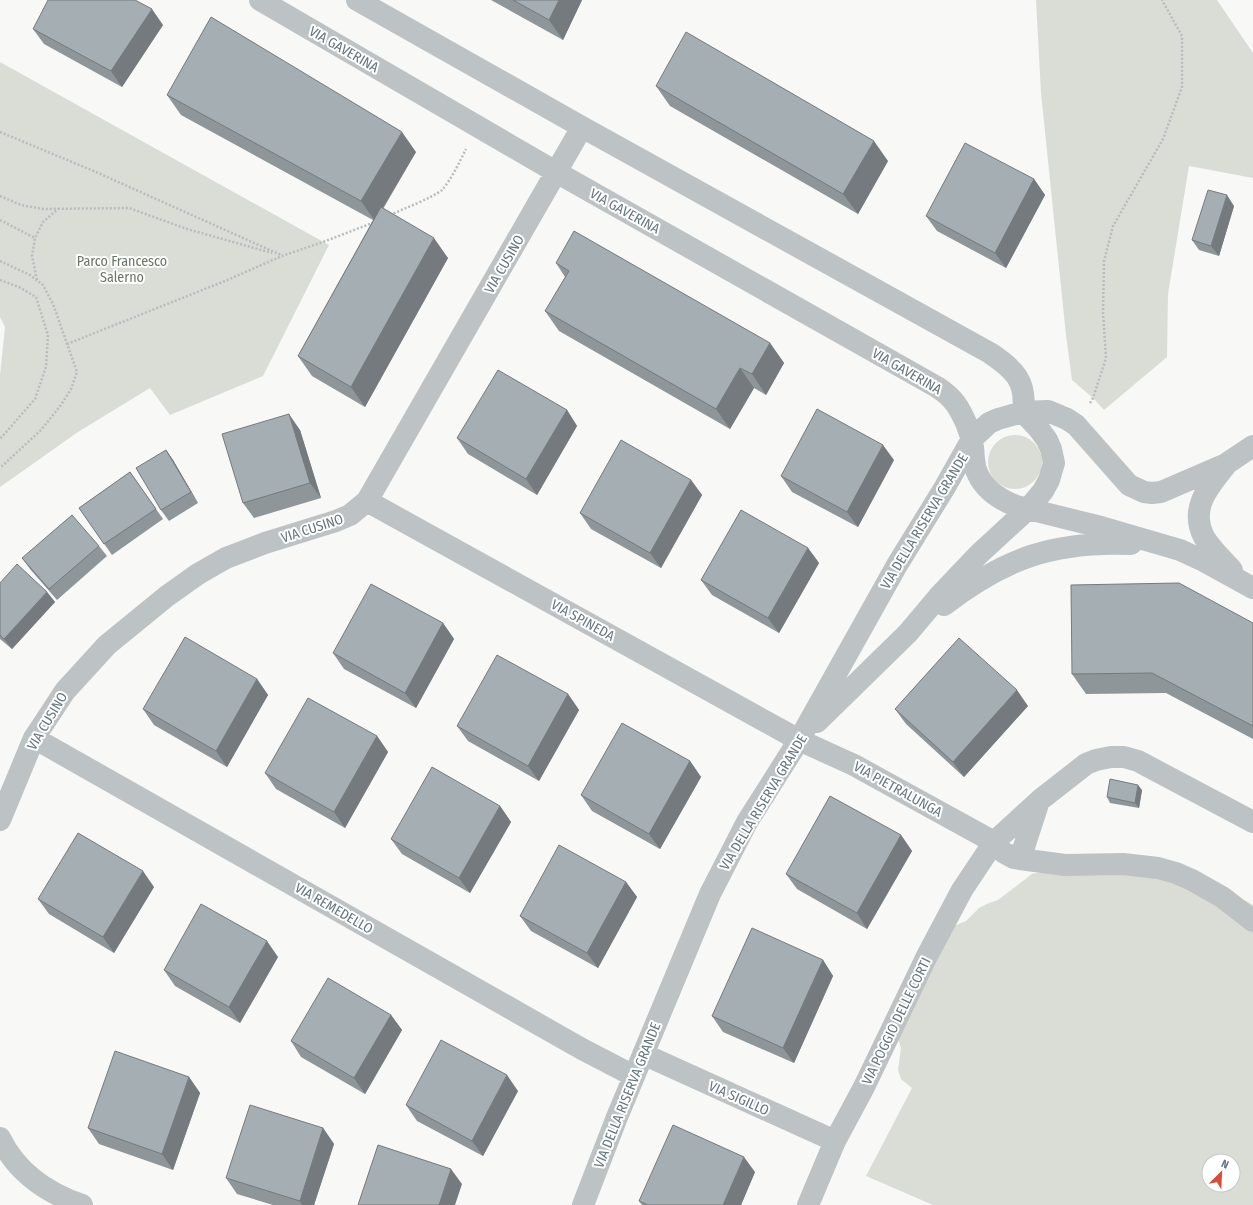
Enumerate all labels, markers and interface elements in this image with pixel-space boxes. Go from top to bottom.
street label: VIA GAVERINA [306,23,382,76]
street label: VIA GAVERINA [587,185,663,238]
street label: VIA CUSINO [481,232,528,296]
park label: Parco Francesco Salerno [77,253,167,286]
street label: VIA GAVERINA [869,345,945,398]
street label: VIA DELLA RISERVA GRANDE [877,450,972,592]
street label: VIA CUSINO [279,510,346,547]
street label: VIA SPINEDA [548,596,618,645]
street label: VIA CUSINO [24,689,71,753]
street label: VIA DELLA RISERVA GRANDE [716,731,811,873]
street label: VIA PIETRALUNGA [851,758,946,821]
street label: VIA REMEDELLO [292,879,376,938]
street label: VIA POGGIO DELLE CORTI [858,955,935,1088]
street label: VIA DELLA RISERVA GRANDE [590,1020,665,1170]
street label: VIA SIGILLO [706,1078,772,1119]
north arrow [1201,1153,1241,1193]
text: N [1219,1157,1231,1172]

